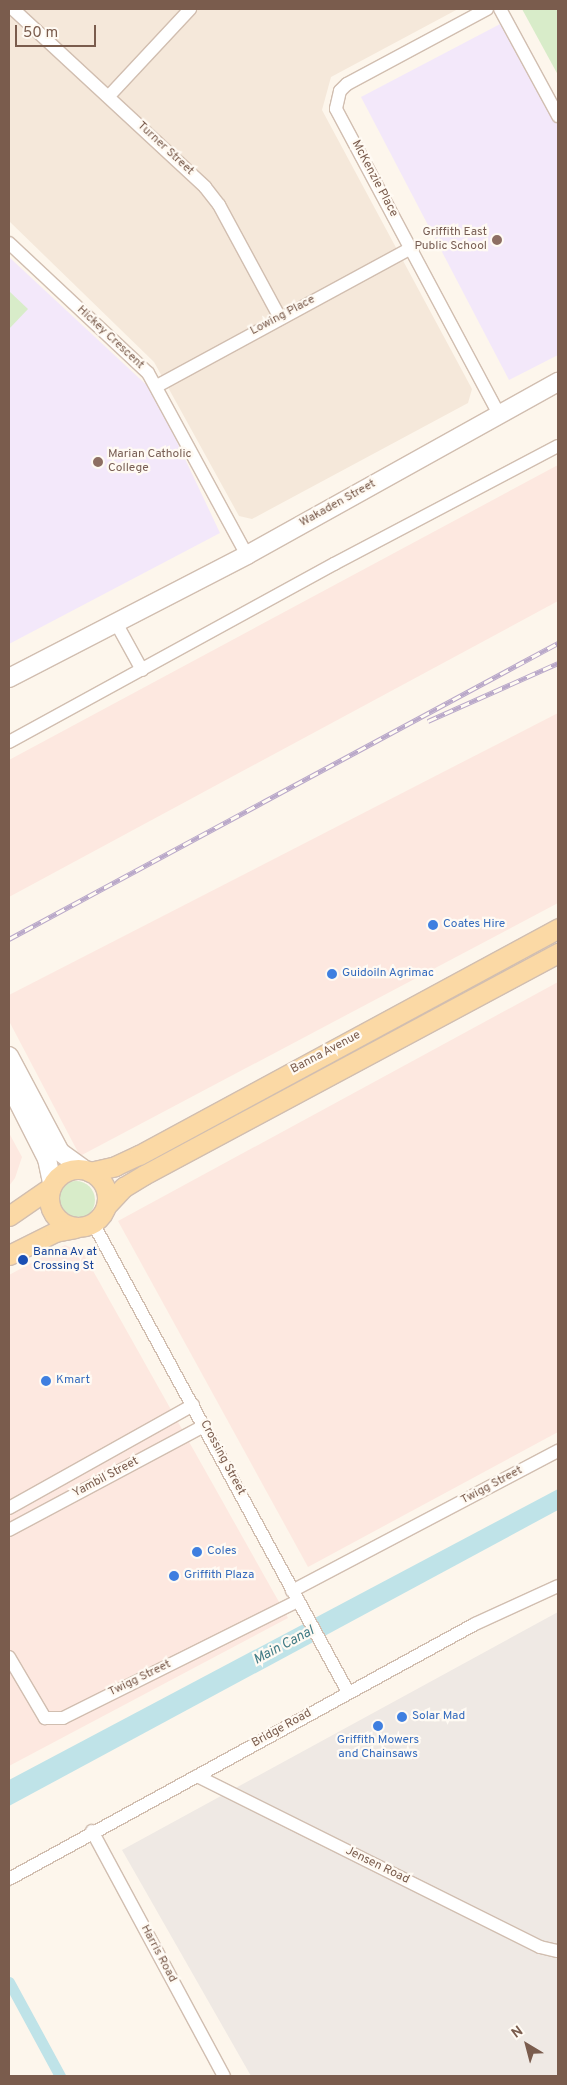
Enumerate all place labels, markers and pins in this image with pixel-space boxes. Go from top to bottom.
place label: Griffith East Public School [414,226,487,254]
marker: Griffith East Public School [491,234,503,246]
place label: Marian Catholic College [108,448,191,476]
marker: Marian Catholic College [92,456,104,468]
place label: Coates Hire [443,918,505,932]
marker: Coates Hire [427,919,439,931]
place label: Guidoiln Agrimac [342,967,435,981]
marker: Guidoiln Agrimac [326,968,338,980]
place label: Banna Av at Crossing St [33,1246,97,1274]
marker: Banna Av at Crossing St [17,1254,29,1266]
place label: Kmart [56,1374,90,1388]
marker: Kmart [40,1375,52,1387]
place label: Coles [207,1545,237,1559]
marker: Coles [191,1546,203,1558]
place label: Griffith Plaza [184,1569,254,1583]
marker: Griffith Plaza [168,1570,180,1582]
place label: Solar Mad [412,1710,465,1724]
marker: Solar Mad [396,1711,408,1723]
marker: Griffith Mowers and Chainsaws [372,1720,384,1732]
place label: Griffith Mowers and Chainsaws [337,1734,419,1762]

